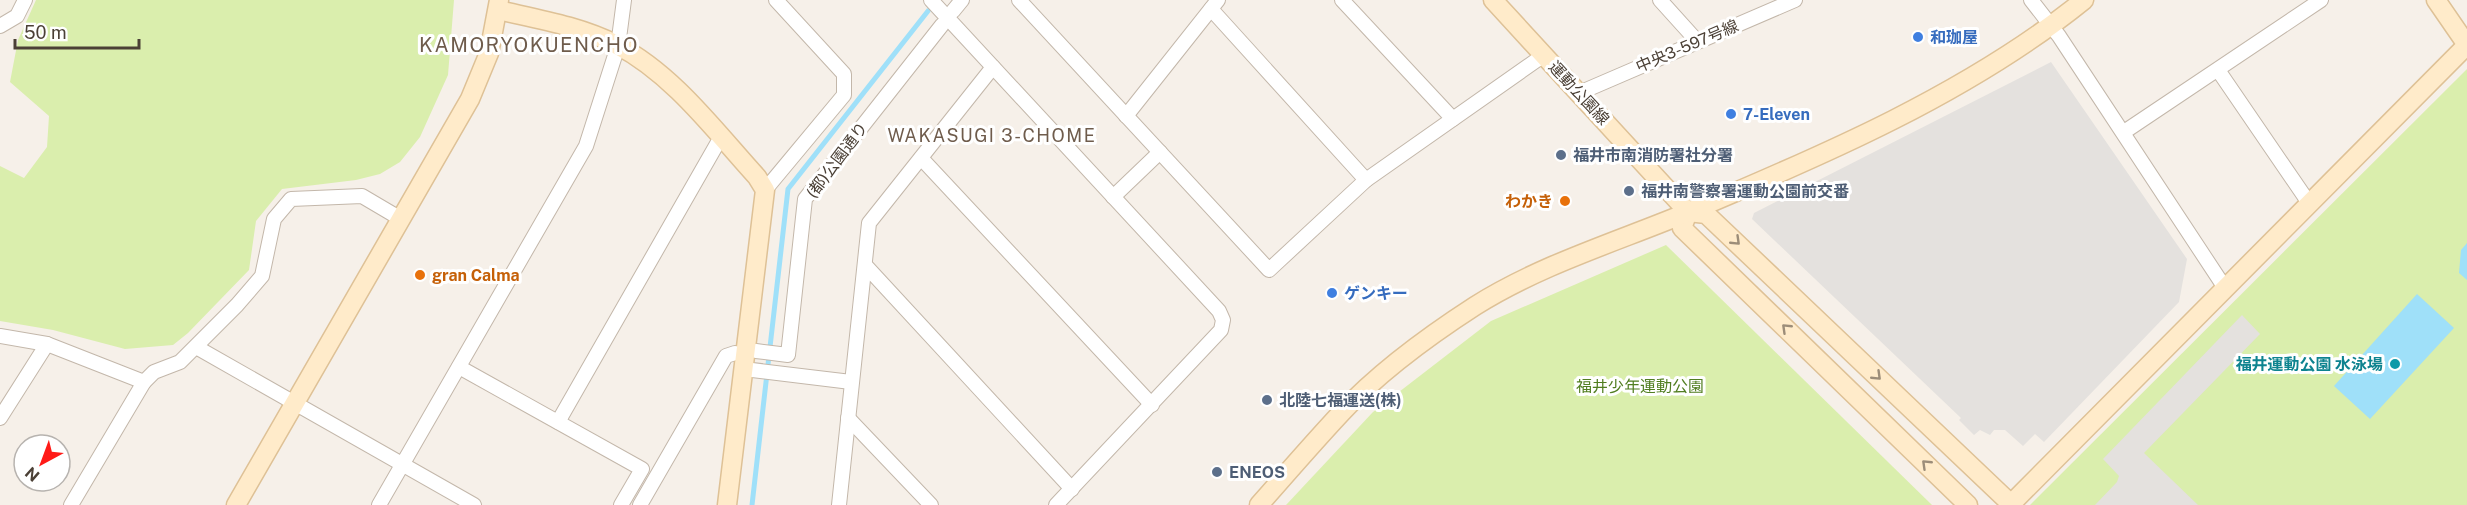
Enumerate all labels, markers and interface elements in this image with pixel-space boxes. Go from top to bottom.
scale bar [15,12,140,50]
street label: 中央3-597号線 [1633,16,1741,76]
text: 50 m [24,22,67,43]
place label: 和珈屋 [1930,28,1978,47]
marker: 和珈屋 [1911,30,1925,44]
district label: KAMORYOKUENCHO [419,33,639,57]
street label: 運動公園線 [1545,57,1613,129]
place label: 7-Eleven [1743,105,1810,124]
marker: 7-Eleven [1724,107,1738,121]
street label: (都)公園通り [802,118,872,202]
district label: WAKASUGI 3-CHOME [888,125,1096,146]
place label: 福井市南消防署社分署 [1573,146,1733,165]
marker: 福井市南消防署社分署 [1554,148,1568,162]
place label: 福井南警察署運動公園前交番 [1641,182,1849,201]
marker: 福井南警察署運動公園前交番 [1622,184,1636,198]
place label: わかき [1505,192,1553,211]
marker: わかき [1558,194,1572,208]
one-way arrow [1728,234,1739,245]
place label: gran Calma [432,266,519,285]
marker: gran Calma [413,268,427,282]
place label: ゲンキー [1344,284,1408,303]
marker: ゲンキー [1325,286,1339,300]
one-way arrow [1782,325,1793,336]
place label: 福井運動公園 水泳場 [2235,355,2383,374]
marker: 福井運動公園 水泳場 [2388,357,2402,371]
one-way arrow [1870,369,1880,380]
park label: 福井少年運動公園 [1576,377,1704,396]
place label: 北陸七福運送(株) [1279,391,1402,410]
marker: 北陸七福運送(株) [1260,393,1274,407]
north arrow [12,433,72,493]
one-way arrow [1922,461,1933,472]
text: N [22,463,43,485]
place label: ENEOS [1229,463,1285,482]
marker: ENEOS [1210,465,1224,479]

